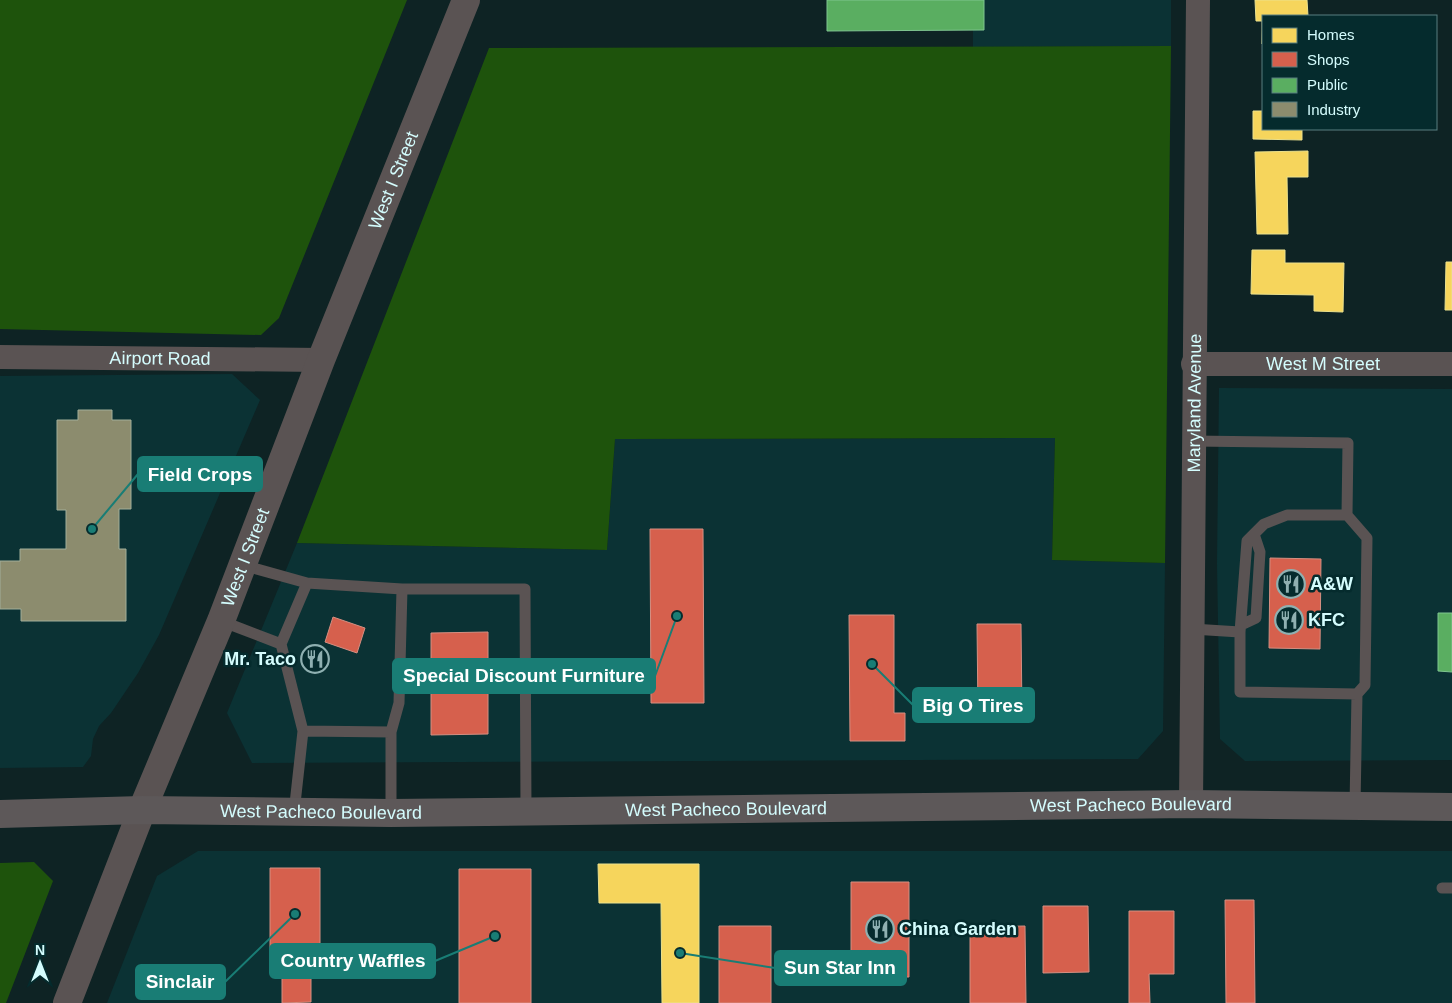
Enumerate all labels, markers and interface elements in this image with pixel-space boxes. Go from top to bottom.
legend [1262,15,1437,130]
text: Homes [1307,26,1355,43]
text: Shops [1307,51,1350,68]
text: Public [1307,76,1348,93]
text: Industry [1307,101,1361,118]
street label: West I Street [365,129,422,232]
street label: Maryland Avenue [1184,334,1205,473]
street label: Airport Road [109,348,211,369]
street label: West M Street [1266,354,1380,374]
callout: Field Crops [138,457,262,491]
text: Field Crops [148,464,252,485]
street label: West I Street [217,505,273,609]
restaurant icon: A&W [1276,569,1306,599]
place label: A&W [1310,574,1353,594]
restaurant icon: KFC [1274,605,1304,635]
place label: KFC [1308,610,1345,630]
restaurant icon: Mr. Taco [300,644,330,674]
place label: Mr. Taco [224,649,296,669]
callout: Special Discount Furniture [393,659,655,693]
text: Special Discount Furniture [403,665,645,686]
callout: Big O Tires [913,688,1034,722]
text: Big O Tires [922,695,1024,716]
street label: West Pacheco Boulevard [1030,794,1232,816]
street label: West Pacheco Boulevard [625,798,827,820]
street label: West Pacheco Boulevard [220,801,422,823]
restaurant icon: China Garden [865,914,895,944]
place label: China Garden [899,919,1017,939]
north arrow [15,938,65,988]
text: N [35,942,45,958]
callout: Country Waffles [270,944,435,978]
text: Country Waffles [281,950,425,971]
callout: Sun Star Inn [775,951,906,985]
text: Sun Star Inn [784,957,896,978]
callout: Sinclair [136,965,225,999]
text: Sinclair [146,971,215,992]

